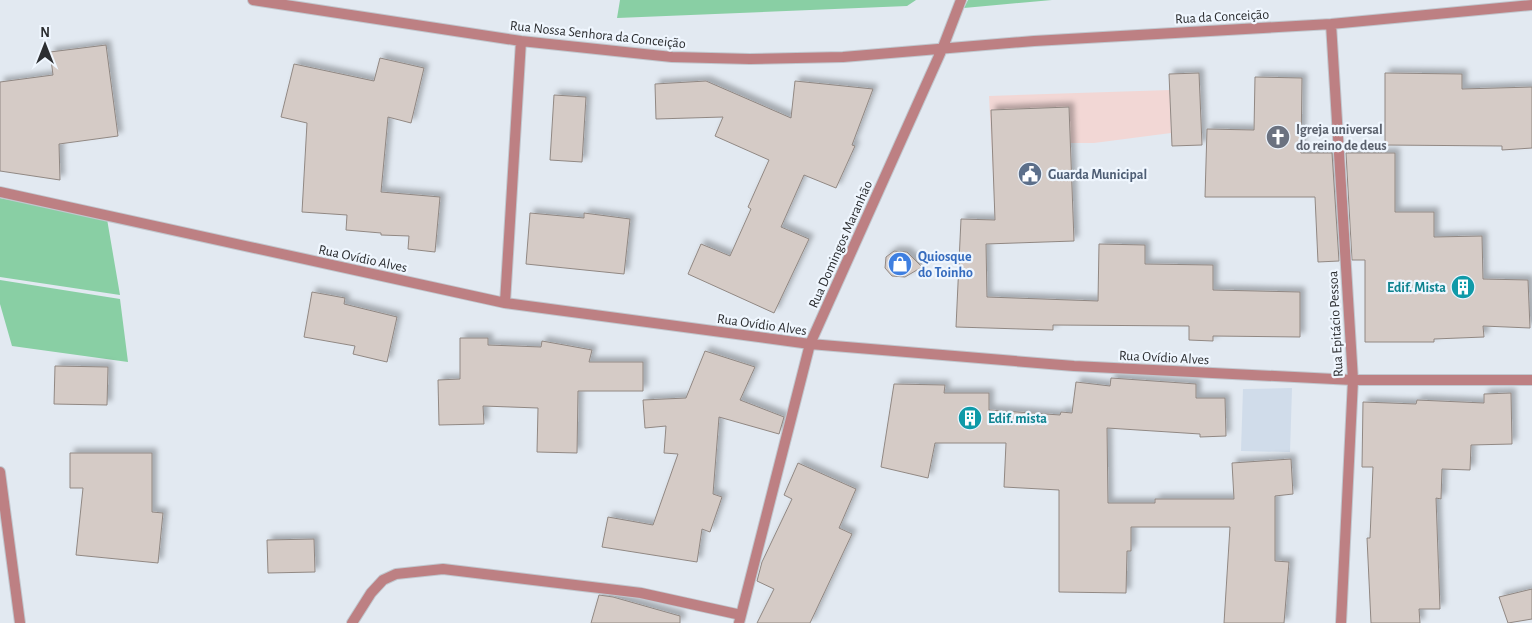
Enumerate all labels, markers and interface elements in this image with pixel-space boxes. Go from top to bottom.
street label: Rua da Conceição [1175,8,1270,26]
street label: Rua Nossa Senhora da Conceição [509,19,687,51]
north arrow [20,20,70,70]
text: N [40,26,50,40]
place label: Igreja universal do reino de deus [1296,123,1387,153]
church icon: Igreja universal do reino de deus [1265,124,1291,150]
public building icon: Guarda Municipal [1017,161,1043,187]
place label: Guarda Municipal [1048,168,1147,182]
street label: Rua Domingos Maranhão [806,178,875,310]
street label: Rua Ovídio Alves [317,243,408,275]
place label: Quiosque do Toinho [918,250,973,280]
shop icon: Quiosque do Toinho [887,251,913,277]
street label: Rua Epitácio Pessoa [1326,270,1346,377]
building icon: Edif. Mista [1450,274,1476,300]
place label: Edif. Mista [1387,281,1446,295]
street label: Rua Ovídio Alves [716,312,808,338]
street label: Rua Ovídio Alves [1118,349,1209,367]
building icon: Edif. mista [957,405,983,431]
place label: Edif. mista [988,412,1047,426]

